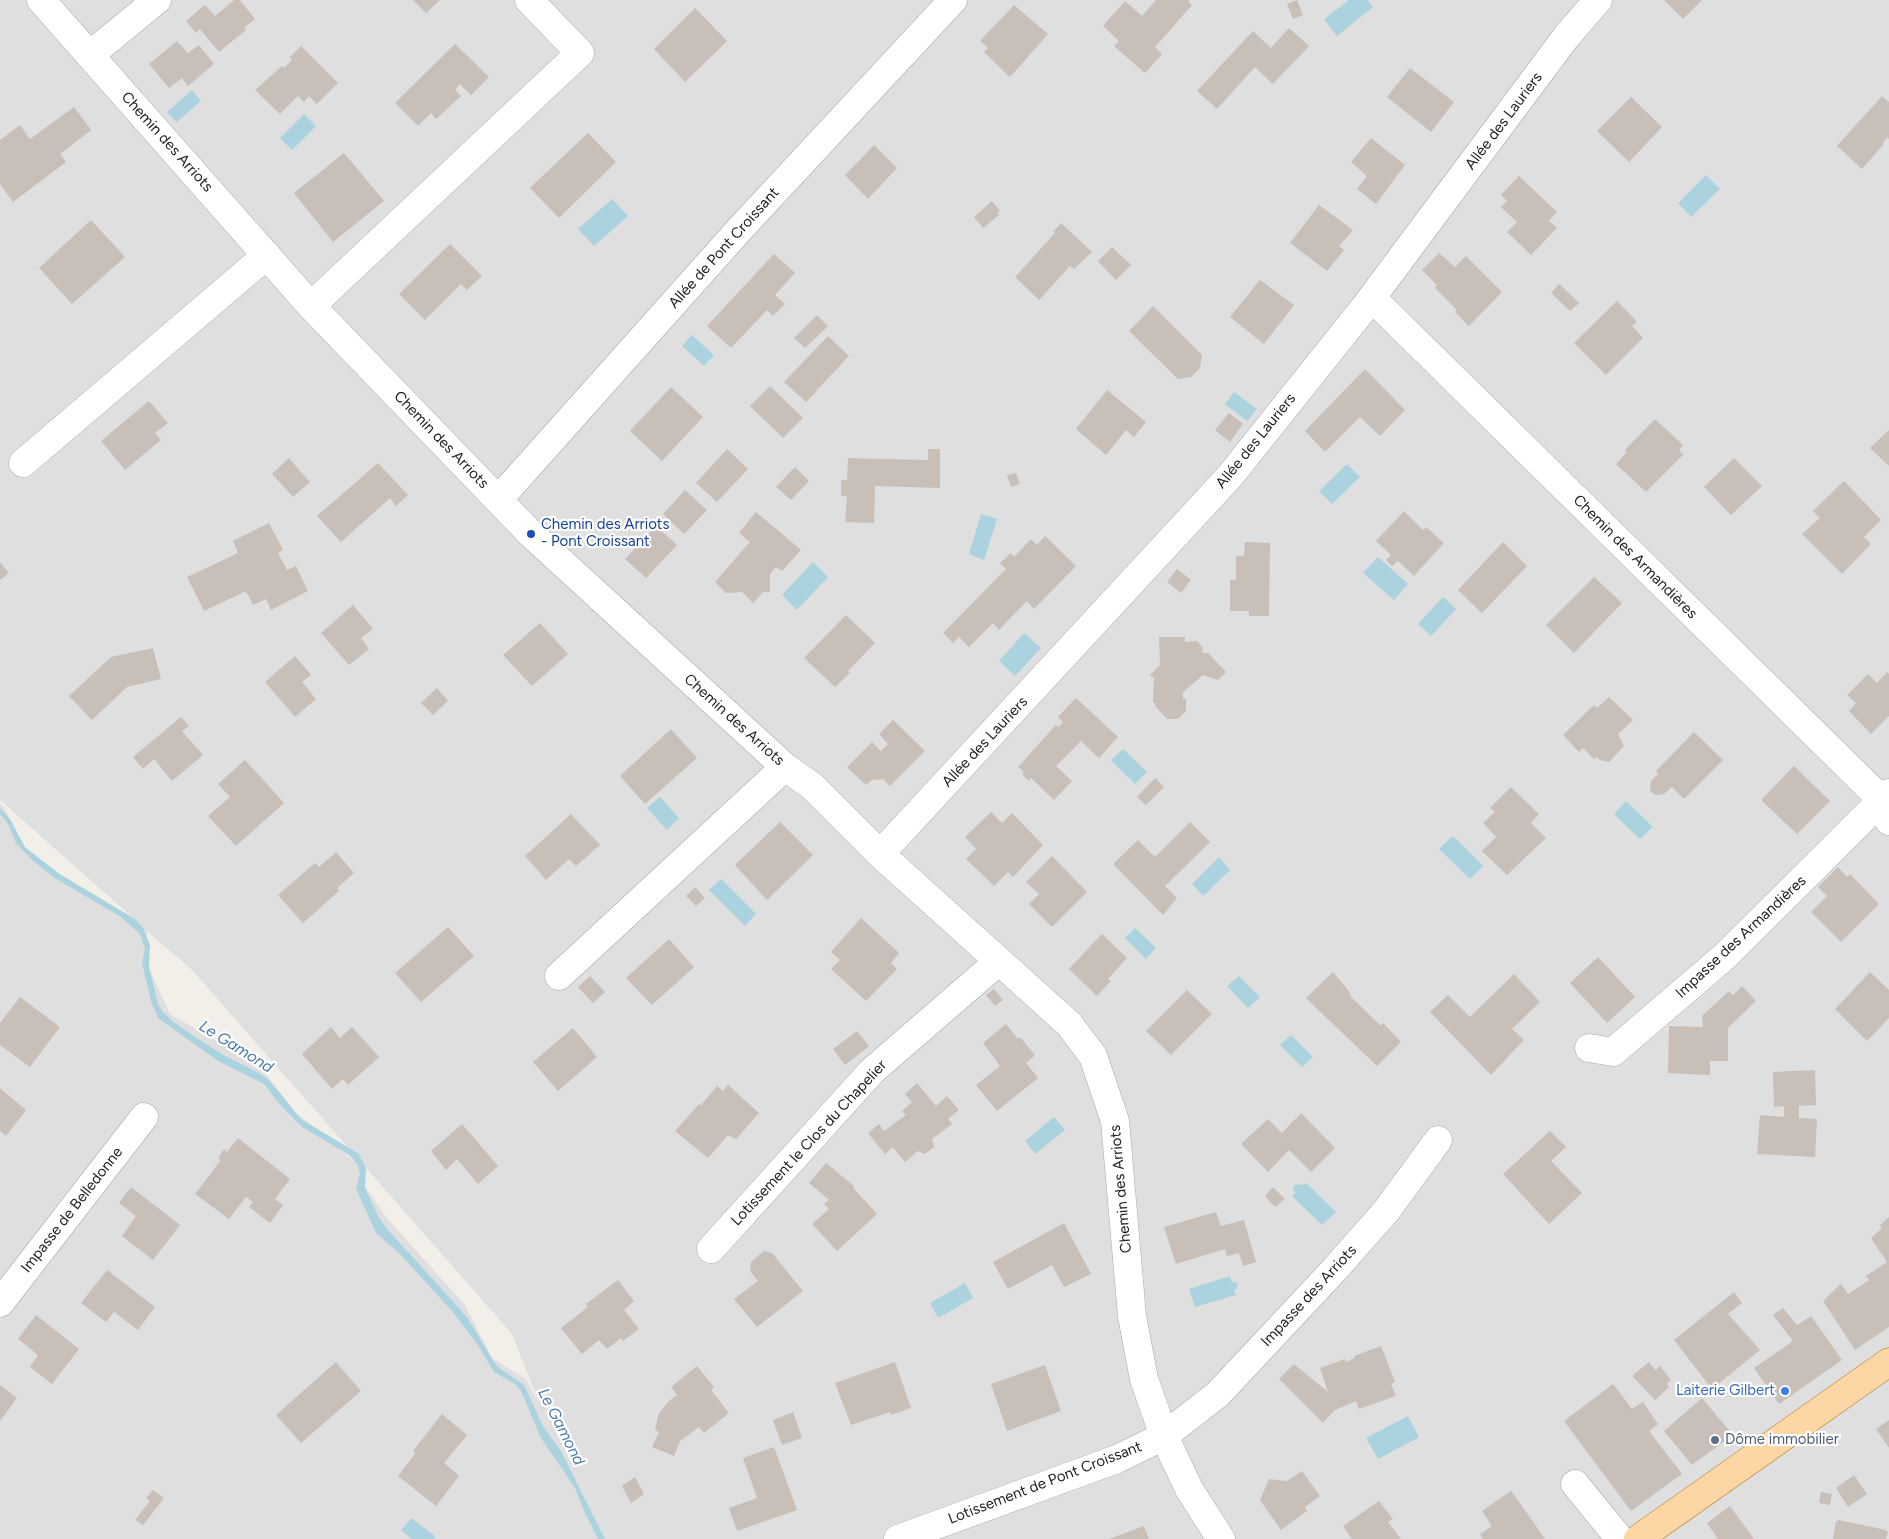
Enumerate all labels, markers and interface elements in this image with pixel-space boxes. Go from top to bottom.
street label: Allée des Lauriers [1462,69,1546,173]
street label: Chemin des Arriots [117,88,217,196]
street label: Allée de Pont Croissant [665,184,783,312]
street label: Chemin des Arriots [390,388,492,492]
street label: Allée des Lauriers [1212,390,1300,492]
street label: Chemin des Armandières [1569,491,1701,623]
place label: Chemin des Arriots - Pont Croissant [541,516,670,551]
marker: Chemin des Arriots - Pont Croissant [525,528,537,540]
street label: Chemin des Arriots [680,670,788,770]
street label: Allée des Lauriers [938,693,1032,791]
street label: Impasse des Armandières [1672,872,1810,1002]
water label: Le Gamond [195,1017,277,1077]
street label: Lotissement le Clos du Chapelier [727,1056,891,1230]
street label: Chemin des Arriots [1106,1124,1136,1254]
street label: Impasse de Belledonne [17,1144,127,1276]
street label: Impasse des Arriots [1257,1242,1361,1350]
place label: Laiterie Gilbert [1676,1382,1775,1400]
water label: Le Gamond [533,1385,589,1469]
marker: Laiterie Gilbert [1779,1385,1791,1397]
place label: Dôme immobilier [1725,1431,1839,1449]
marker: Dôme immobilier [1709,1434,1721,1446]
street label: Lotissement de Pont Croissant [946,1438,1144,1528]

